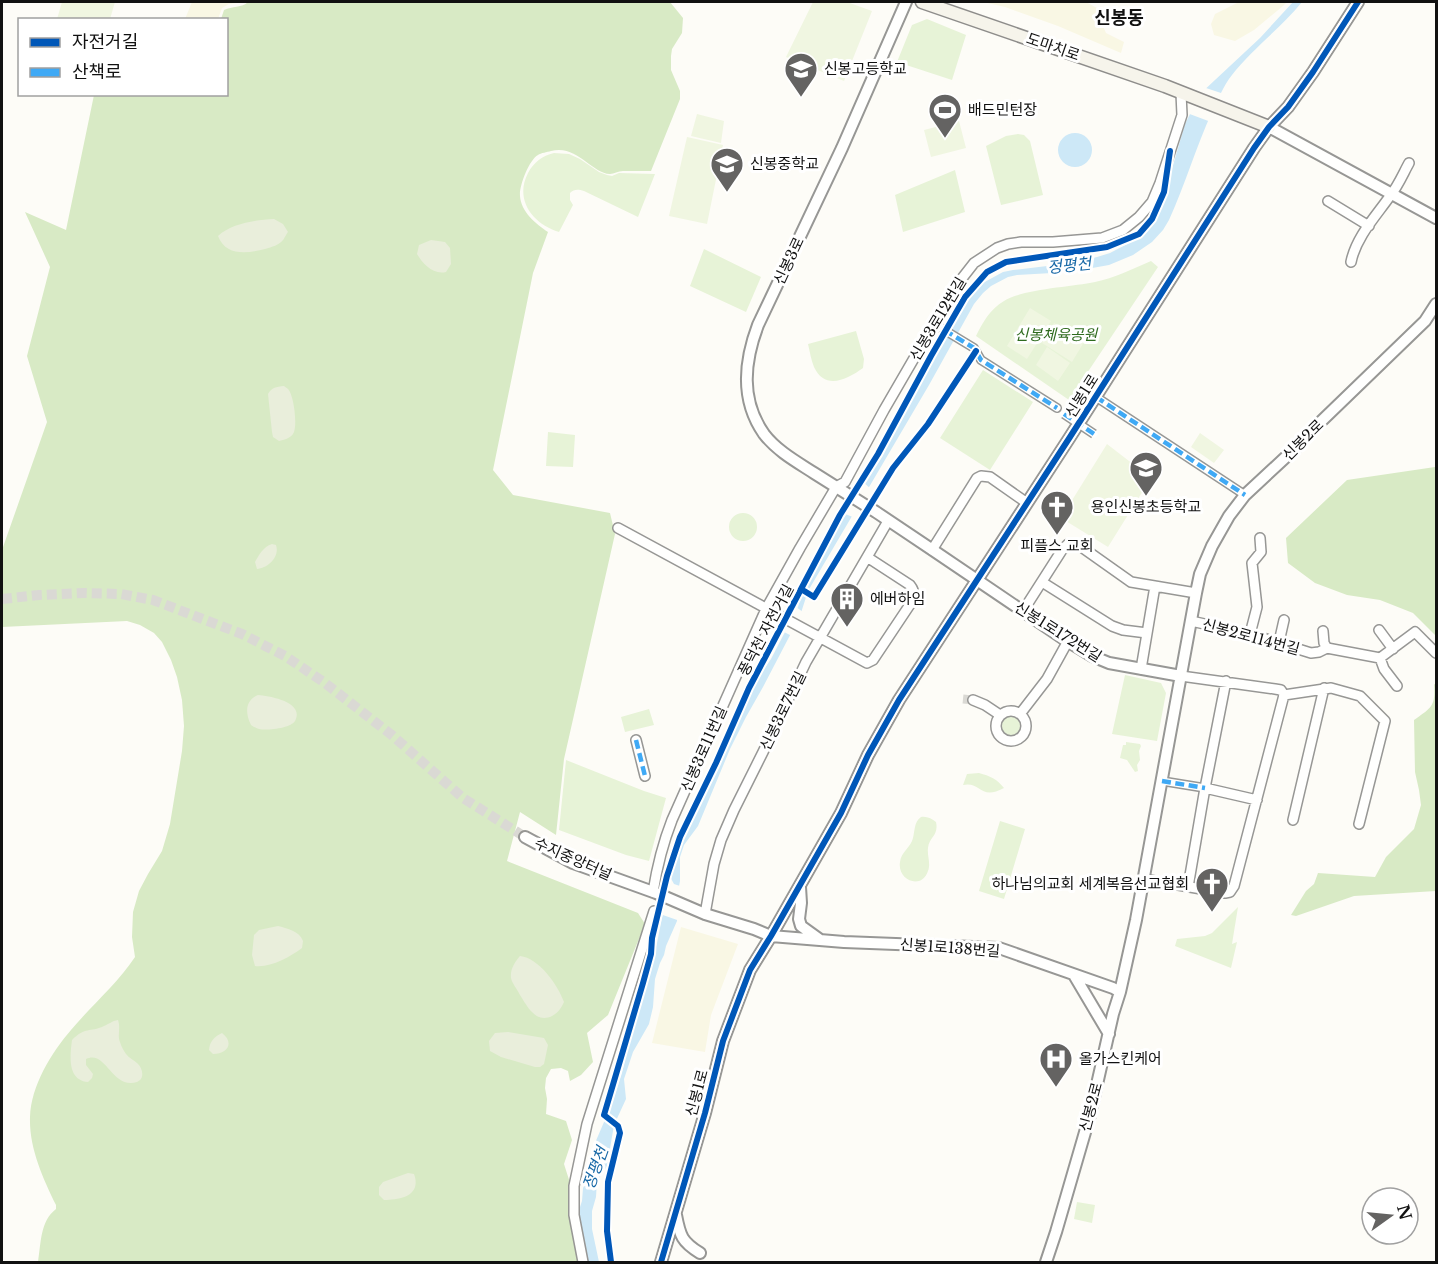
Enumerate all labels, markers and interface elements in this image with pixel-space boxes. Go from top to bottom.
district label: 신봉동 [1094,7,1144,29]
legend [18,18,228,96]
street label: 도마치로 [1024,29,1082,64]
text: 자전거길 [72,31,138,53]
school or university icon: 신봉고등학교 [783,51,819,98]
place label: 신봉고등학교 [824,59,907,78]
text: 산책로 [72,61,122,83]
sports icon: 배드민턴장 [927,92,963,139]
place label: 배드민턴장 [968,100,1037,119]
school or university icon: 신봉중학교 [709,146,745,193]
place label: 신봉중학교 [750,154,819,173]
street label: 신봉3로 [769,234,808,288]
water label: 정평천 [1046,253,1094,277]
street label: 신봉3로12번길 [905,273,970,364]
park label: 신봉체육공원 [1015,325,1099,344]
street label: 신봉1로 [1061,370,1102,421]
street label: 신봉2로 [1278,415,1327,464]
school or university icon: 용인신봉초등학교 [1128,450,1164,497]
church icon: 피플스 교회 [1039,489,1075,536]
place label: 용인신봉초등학교 [1091,497,1201,516]
place label: 피플스 교회 [1020,536,1094,555]
street label: 풍덕천 자전거길 [733,581,798,679]
building icon: 에버하임 [829,581,865,628]
place label: 에버하임 [870,589,925,608]
street label: 신봉1로172번길 [1011,597,1105,666]
street label: 신봉2로114번길 [1200,614,1302,659]
street label: 신봉3로7번길 [755,668,810,753]
street label: 신봉3로11번길 [676,703,731,795]
street label: 수지중앙터널 [532,833,615,884]
church icon: 하나님의교회 세계복음선교협회 [1194,866,1230,913]
place label: 하나님의교회 세계복음선교협회 [991,874,1189,893]
street label: 신봉1로138번길 [899,935,1001,960]
hospital icon: 올가스킨케어 [1038,1041,1074,1088]
place label: 올가스킨케어 [1079,1049,1162,1068]
street label: 신봉1로 [681,1067,712,1119]
street label: 신봉2로 [1075,1080,1106,1134]
water label: 정평천 [578,1142,613,1192]
north arrow [1360,1186,1420,1246]
text: N [1393,1202,1416,1222]

